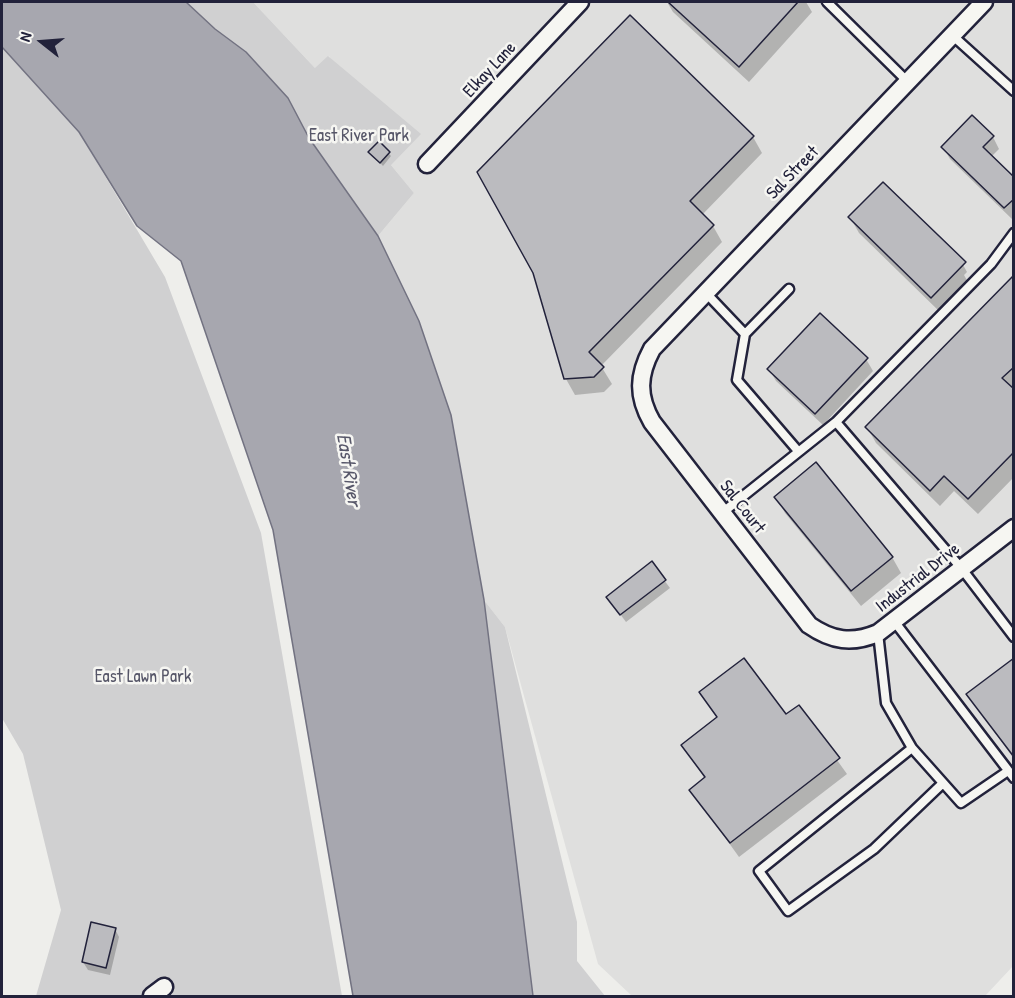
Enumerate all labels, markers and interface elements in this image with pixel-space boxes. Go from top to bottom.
north arrow [12,12,72,72]
text: N [13,29,37,44]
street label: Elkay Lane [459,38,521,102]
park label: East River Park [309,125,409,147]
street label: Sal Street [762,142,824,204]
water label: East River [330,432,366,508]
street label: Sal Court [715,476,769,538]
street label: Industrial Drive [872,539,964,617]
park label: East Lawn Park [95,666,191,688]

